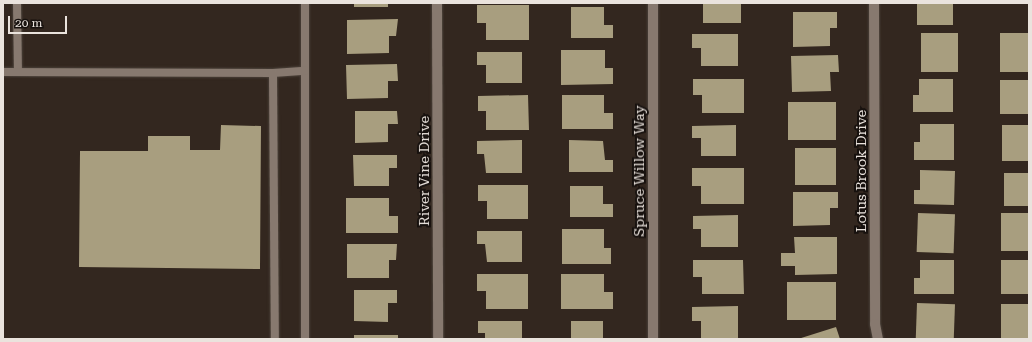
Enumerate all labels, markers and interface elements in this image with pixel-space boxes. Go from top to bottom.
scale bar [10,8,69,34]
text: 20 m [15,16,42,30]
street label: Spruce Willow Way [631,105,647,237]
street label: Lotus Brook Drive [853,110,869,232]
street label: River Vine Drive [416,116,432,226]

